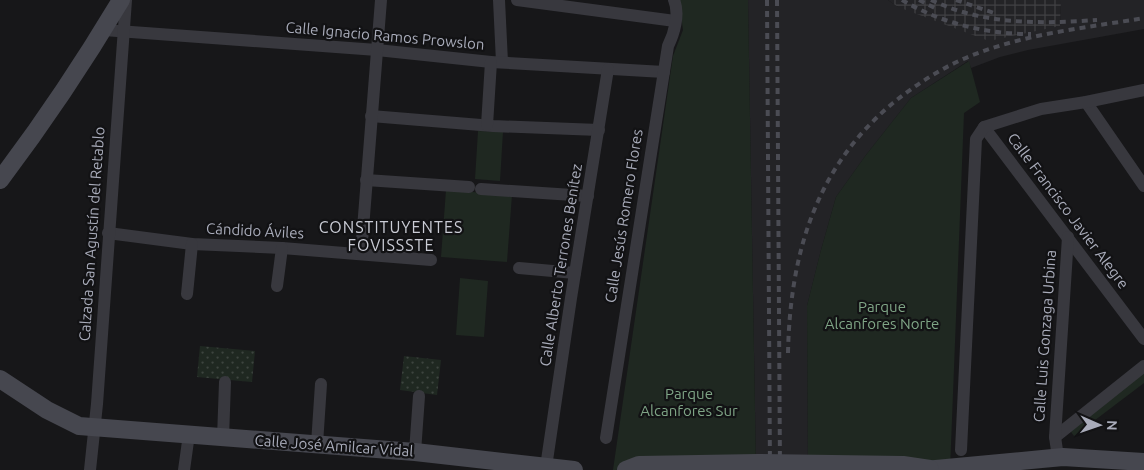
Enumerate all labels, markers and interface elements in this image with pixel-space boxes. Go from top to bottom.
street label: Calle Ignacio Ramos Prowslon [285,18,485,53]
street label: Calzada San Agustín del Retablo [76,126,107,342]
street label: Calle Jesús Romero Flores [601,128,646,304]
street label: Calle Francisco Javier Alegre [1004,130,1132,292]
street label: Calle Alberto Terrones Benítez [536,162,585,367]
district label: CONSTITUYENTES FOVISSSTE [319,218,463,254]
street label: Cándido Áviles [206,219,304,242]
street label: Calle Luis Gonzaga Urbina [1030,249,1059,423]
park label: Parque Alcanfores Norte [825,298,939,332]
park label: Parque Alcanfores Sur [640,385,738,419]
north arrow [1074,400,1124,450]
text: N [1104,420,1120,431]
street label: Calle José Amilcar Vidal [254,431,414,460]

